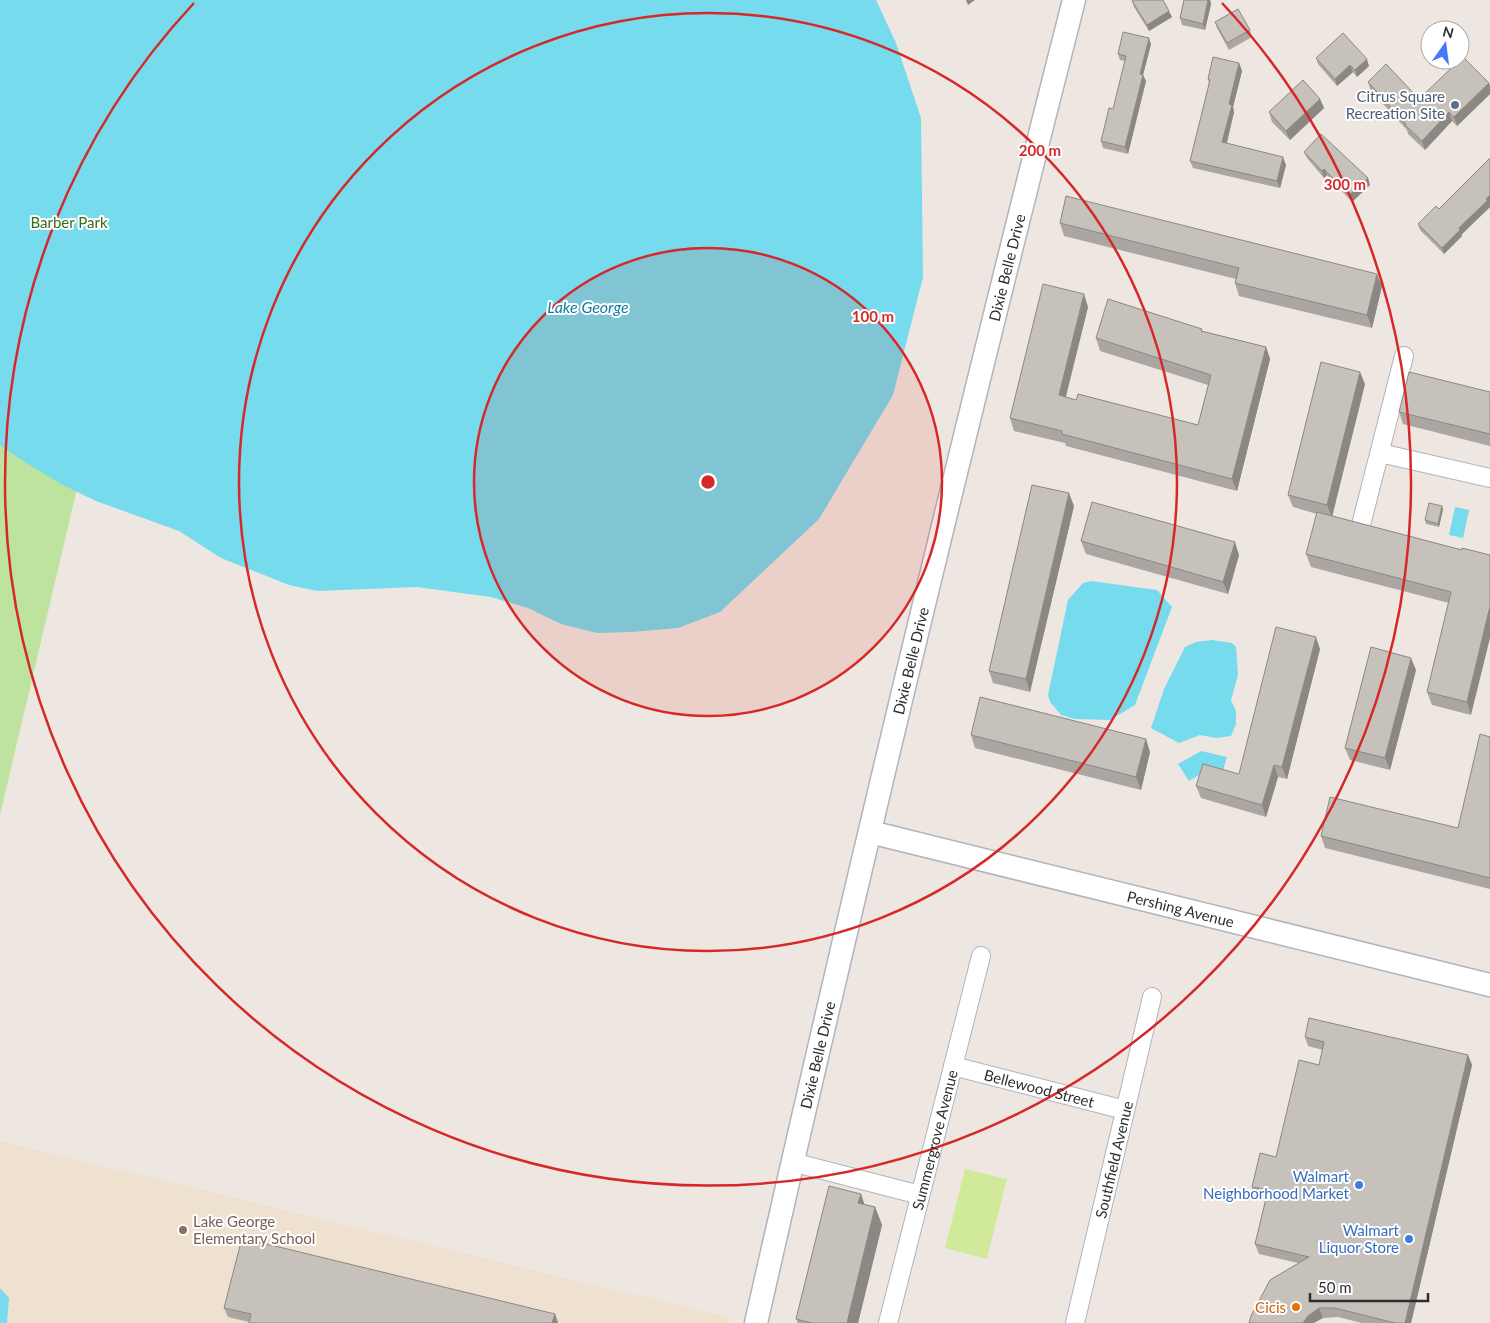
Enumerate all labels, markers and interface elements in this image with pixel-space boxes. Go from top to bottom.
north arrow [1420,20,1470,70]
text: N [1441,22,1456,41]
place label: Citrus Square Recreation Site [1346,87,1445,122]
marker: Citrus Square Recreation Site [1449,99,1461,111]
text: 200 m [1019,141,1061,159]
text: 300 m [1324,175,1366,193]
street label: Dixie Belle Drive [985,212,1029,323]
park label: Barber Park [30,213,108,231]
water label: Lake George [547,297,629,316]
text: 100 m [852,307,894,325]
centre of rings [699,473,717,491]
street label: Dixie Belle Drive [889,605,932,716]
street label: Pershing Avenue [1125,887,1236,931]
street label: Dixie Belle Drive [796,999,839,1111]
street label: Bellewood Street [982,1065,1097,1111]
street label: Summergrove Avenue [908,1068,961,1212]
street label: Southfield Avenue [1091,1099,1136,1220]
place label: Walmart Neighborhood Market [1203,1167,1350,1202]
marker: Walmart Neighborhood Market [1353,1179,1365,1191]
place label: Lake George Elementary School [193,1212,315,1247]
place label: Walmart Liquor Store [1319,1221,1400,1256]
marker: Lake George Elementary School [177,1224,189,1236]
marker: Walmart Liquor Store [1403,1233,1415,1245]
scale bar [1310,1270,1428,1302]
text: 50 m [1318,1278,1352,1296]
place label: Cicis [1255,1298,1286,1316]
marker: Cicis [1290,1301,1302,1313]

